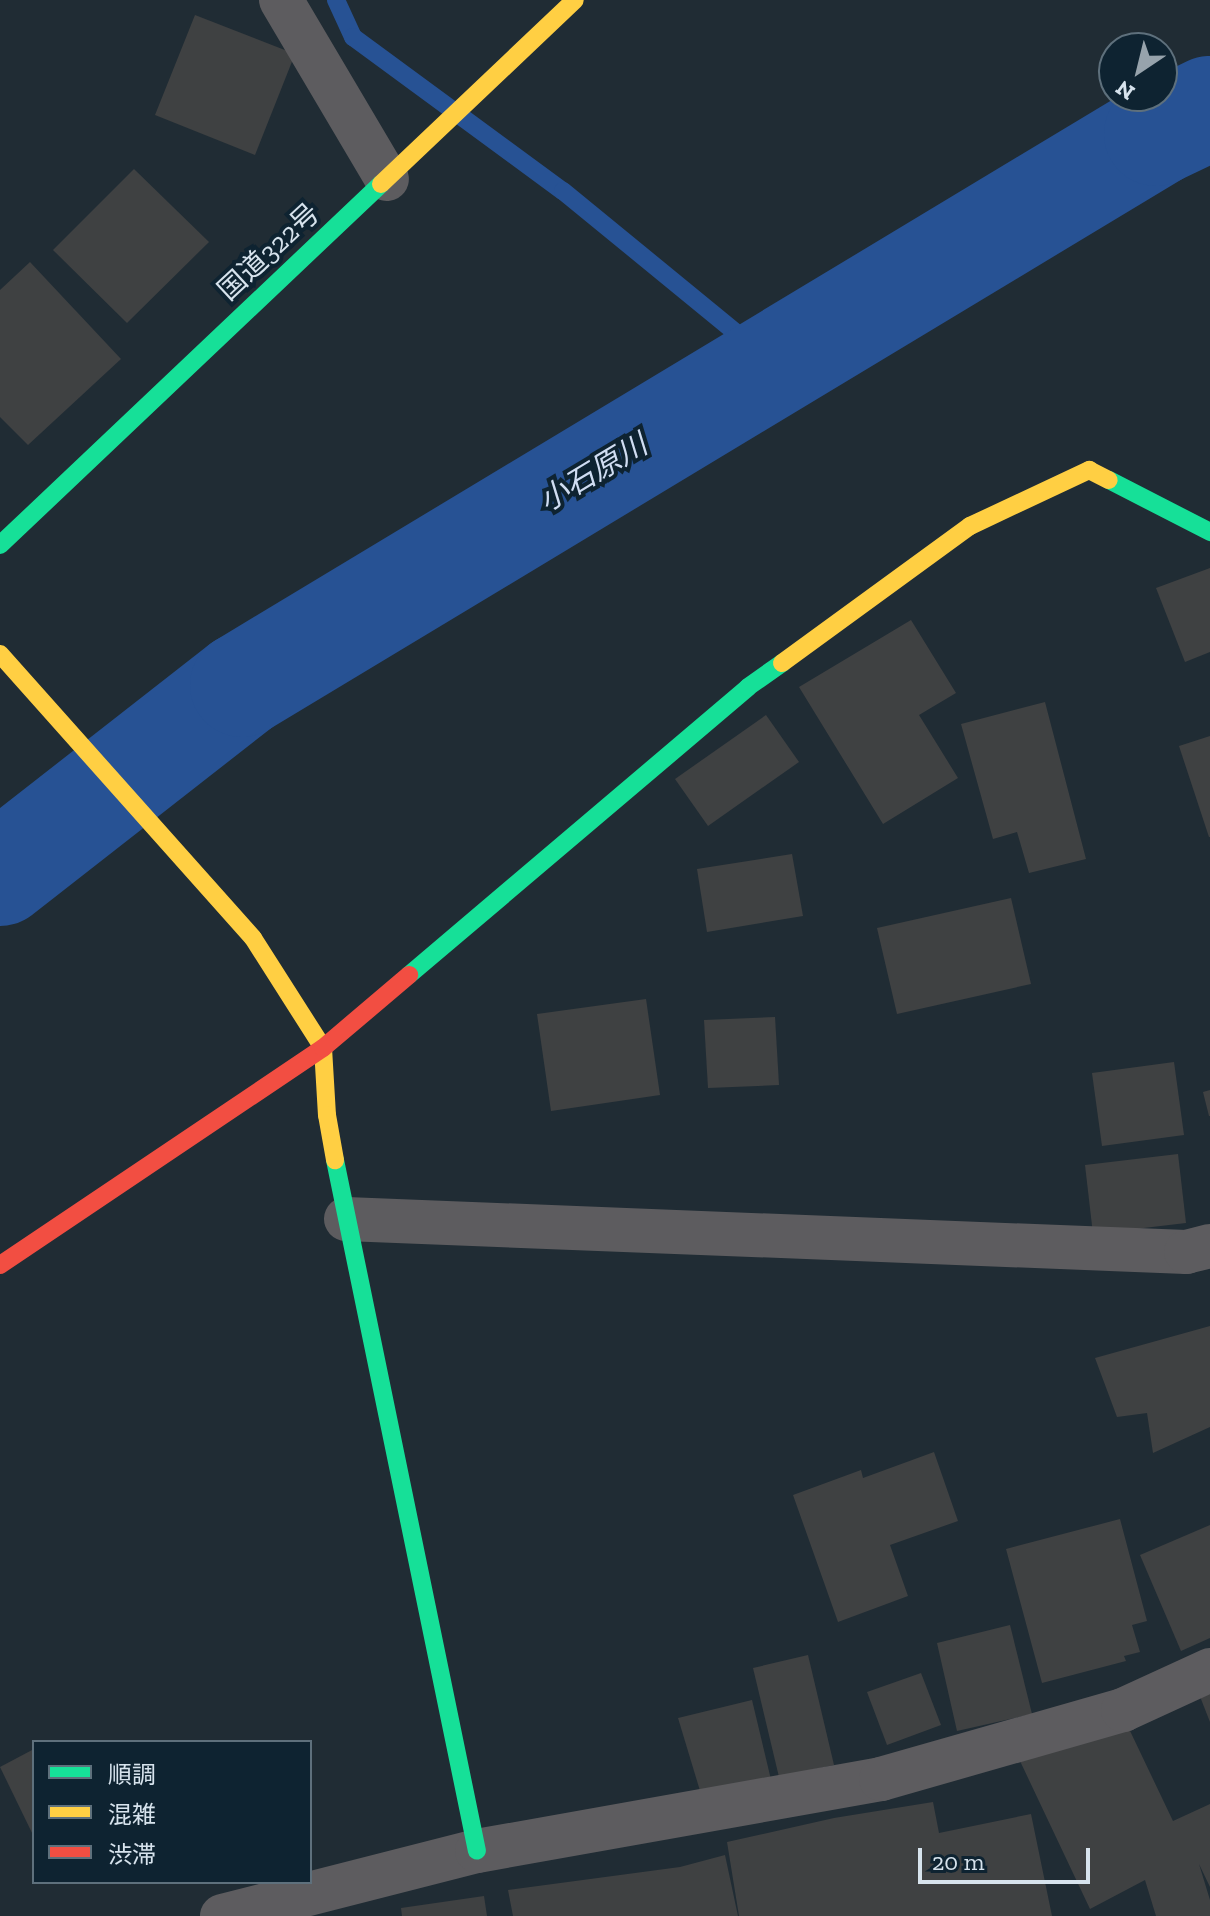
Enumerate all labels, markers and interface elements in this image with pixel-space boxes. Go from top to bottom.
north arrow [1098,32,1178,112]
text: N [1111,75,1140,106]
street label: 国道322号 [211,197,327,307]
water label: 小石原川 [532,427,654,519]
legend [32,1740,312,1884]
text: 順調 [108,1760,156,1789]
text: 混雑 [108,1800,156,1829]
scale bar [922,1832,1094,1882]
text: 渋滞 [108,1840,156,1869]
text: 20 m [932,1847,984,1876]

